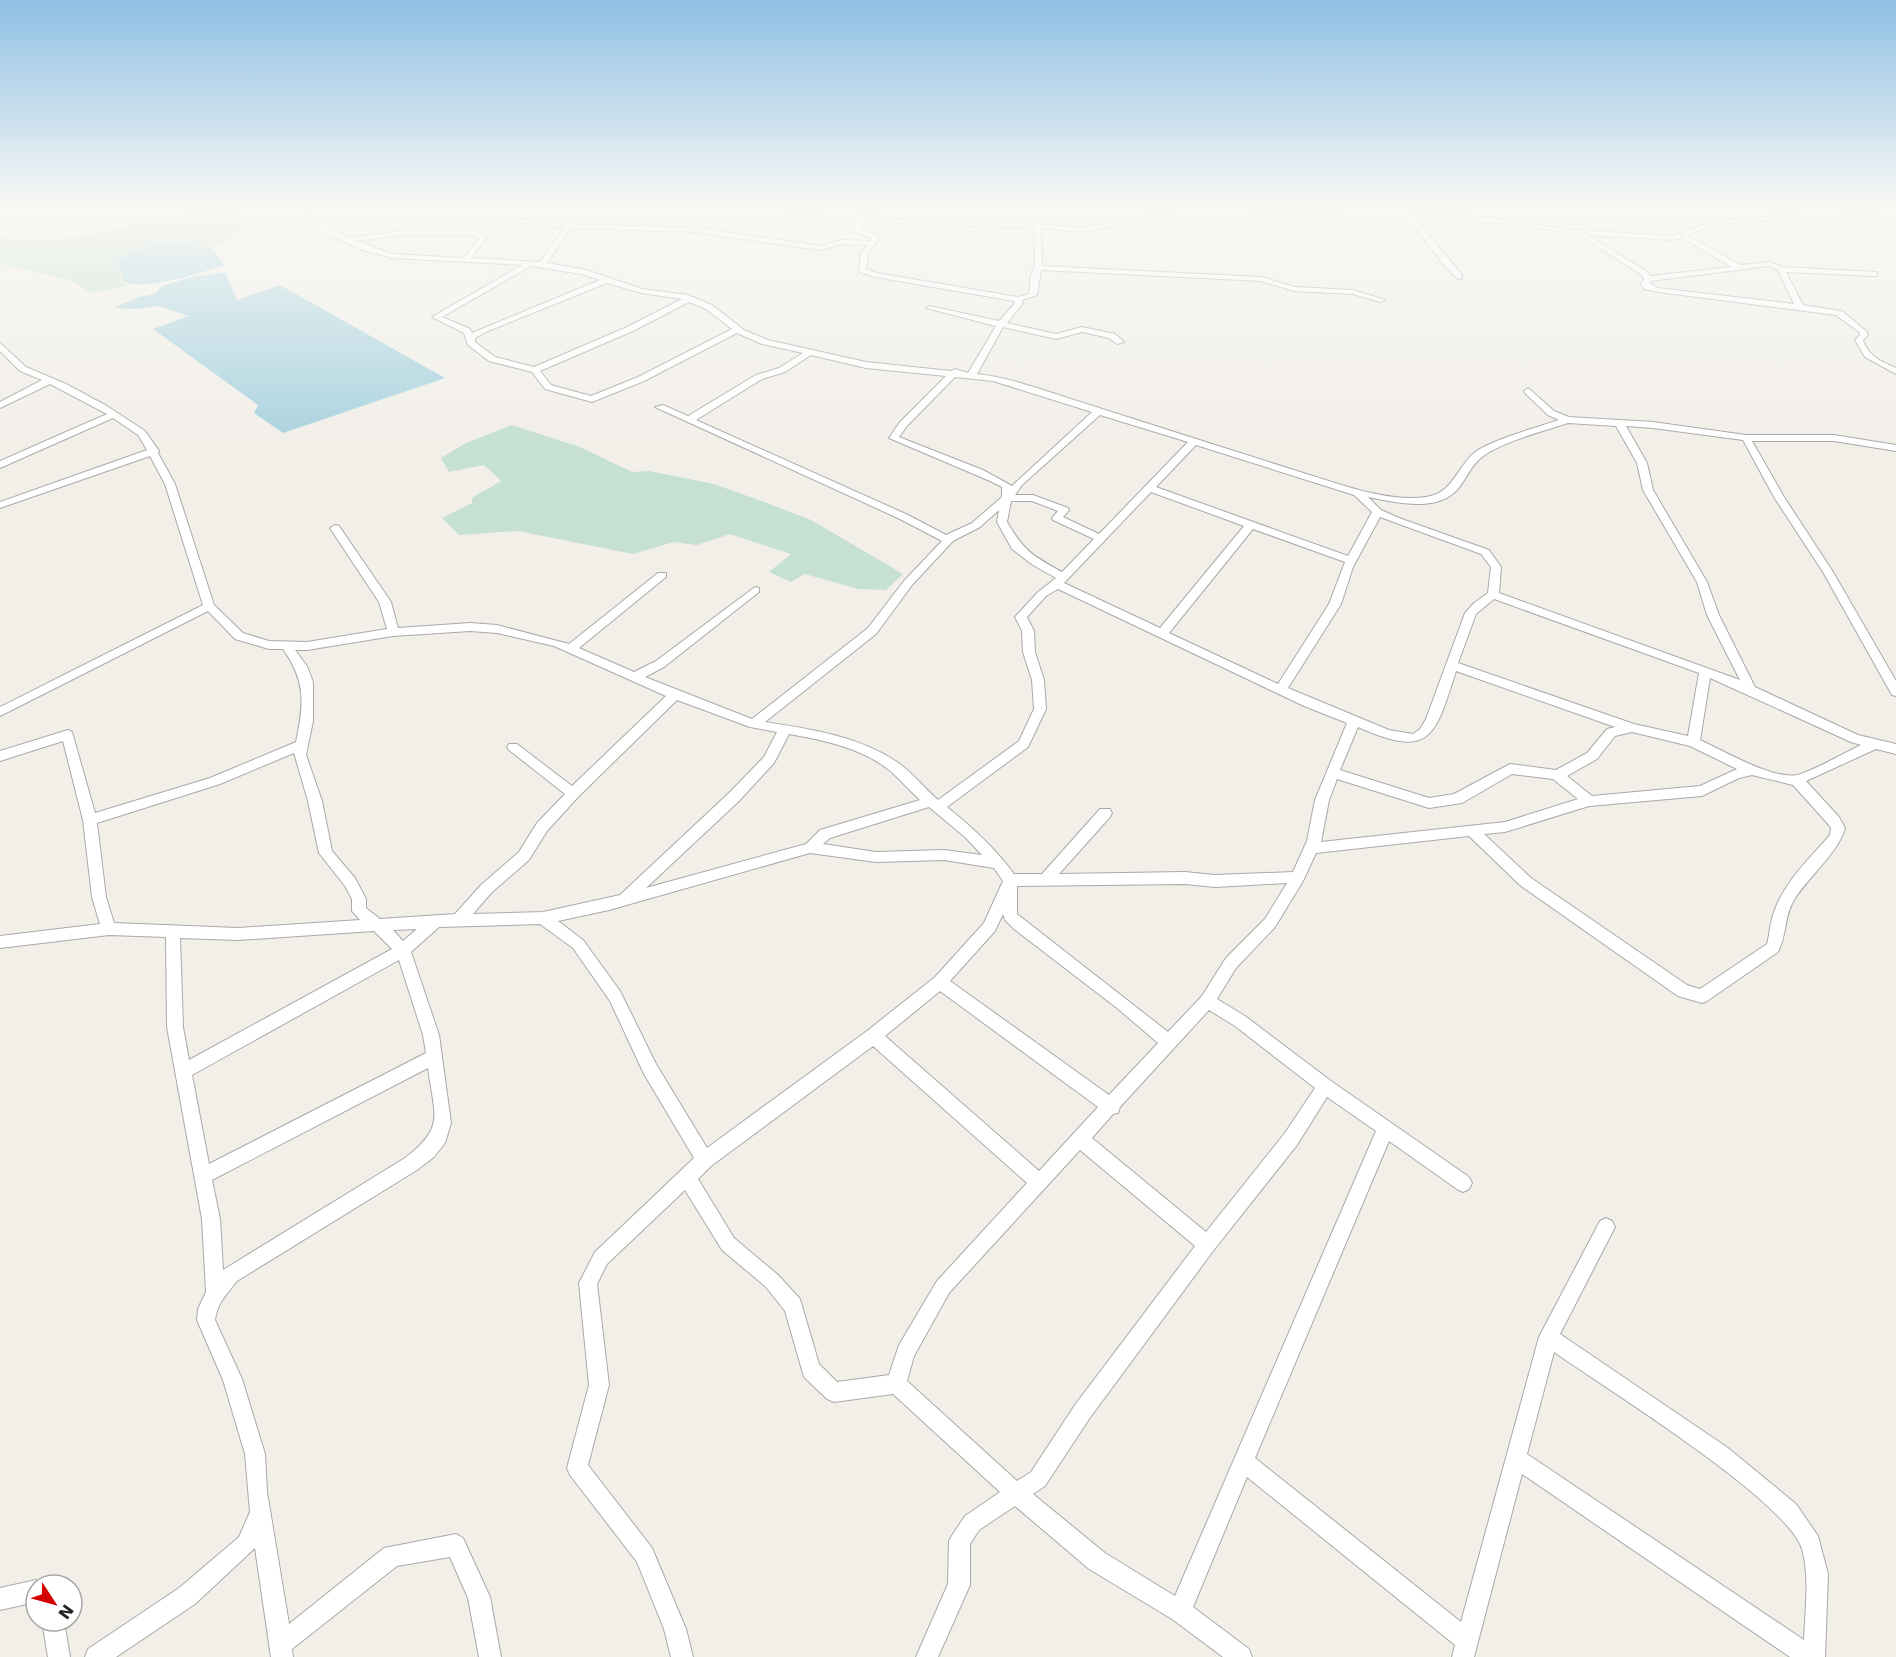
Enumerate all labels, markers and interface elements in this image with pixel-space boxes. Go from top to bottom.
north arrow [24,1573,84,1633]
text: N [54,1601,77,1623]

